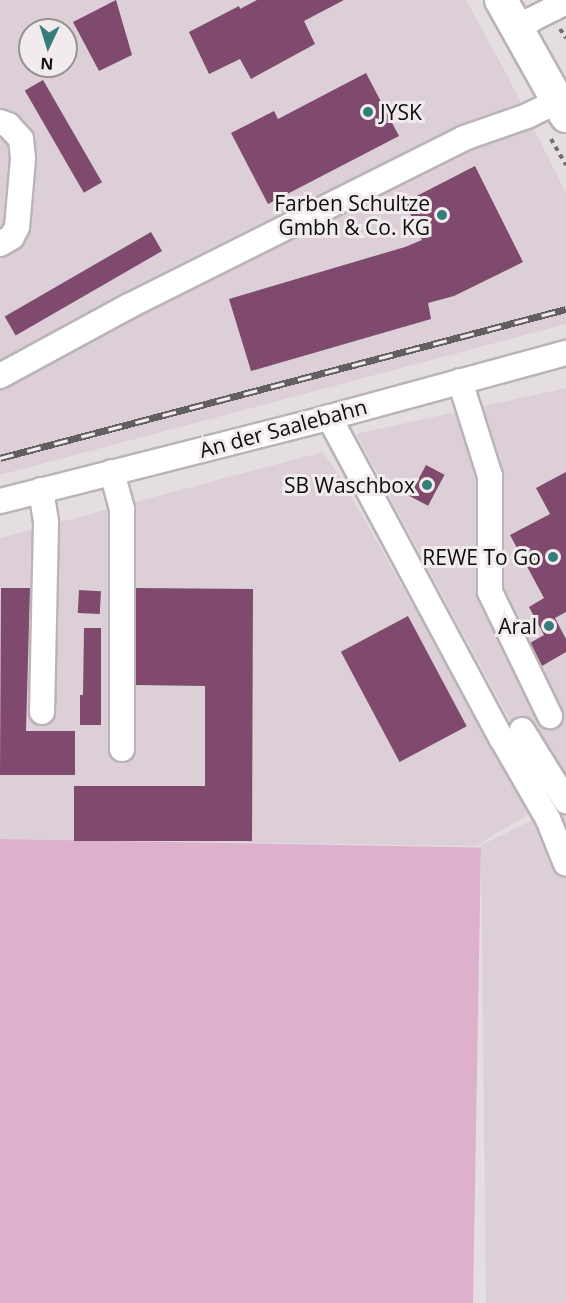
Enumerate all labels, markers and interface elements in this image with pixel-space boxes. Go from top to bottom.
north arrow [18,18,78,78]
text: N [40,53,54,75]
place label: JYSK [380,99,422,125]
marker: JYSK [361,105,375,119]
place label: Farben Schultze Gmbh & Co. KG [274,190,430,240]
marker: Farben Schultze Gmbh & Co. KG [435,208,449,222]
street label: An der Saalebahn [196,394,370,462]
place label: SB Waschbox [284,472,415,498]
marker: SB Waschbox [420,478,434,492]
place label: REWE To Go [422,544,541,570]
marker: REWE To Go [546,550,560,564]
place label: Aral [498,613,537,639]
marker: Aral [542,619,556,633]

